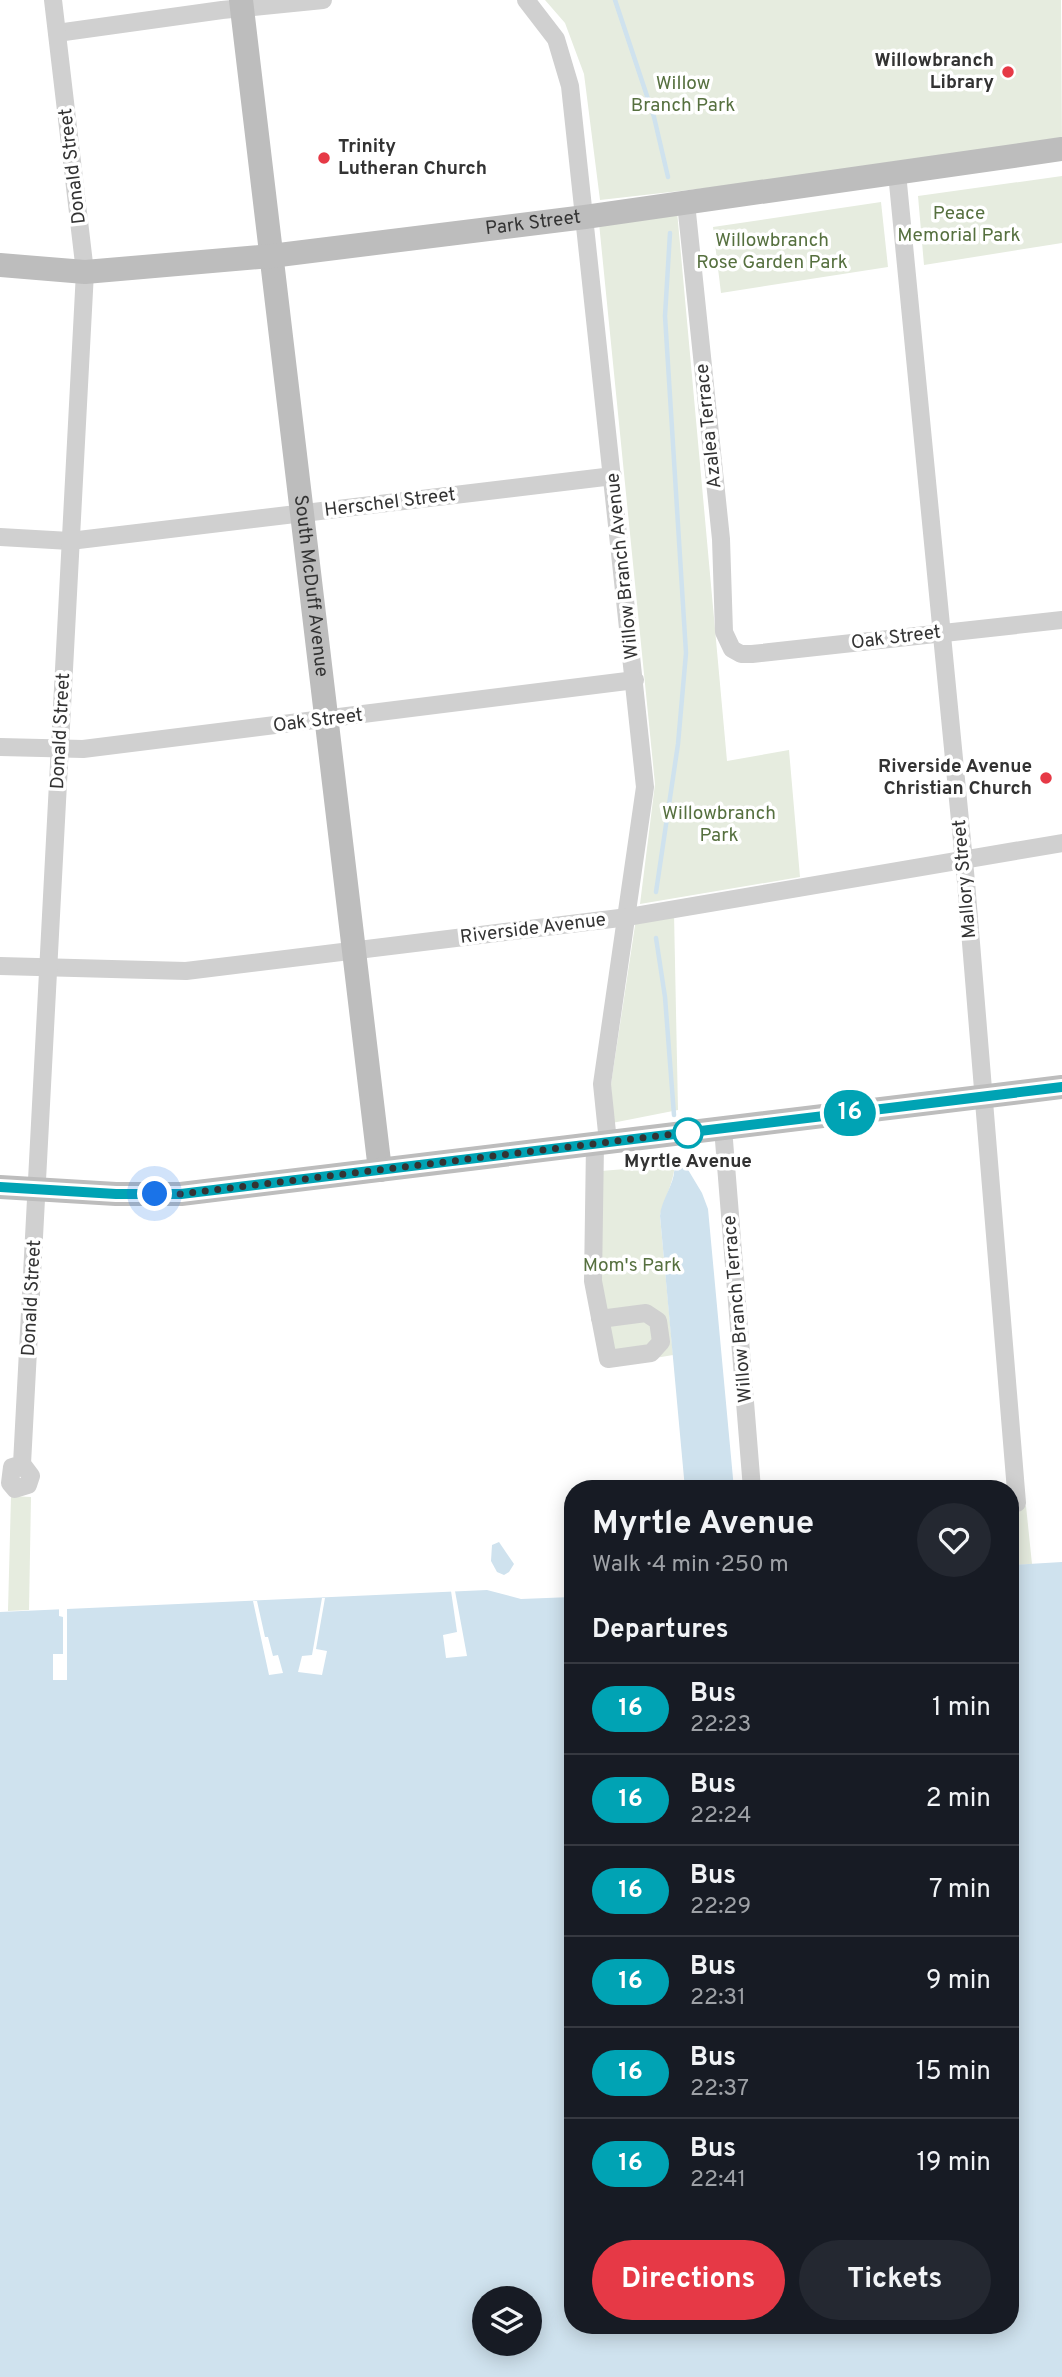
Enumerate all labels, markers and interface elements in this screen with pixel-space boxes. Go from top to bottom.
place label: Willowbranch Library [875,49,994,95]
marker: Willowbranch Library [1000,64,1016,80]
park label: Willow Branch Park [631,72,735,118]
street label: Donald Street [54,107,92,225]
place label: Trinity Lutheran Church [338,135,487,181]
marker: Trinity Lutheran Church [316,150,332,166]
park label: Peace Memorial Park [897,202,1021,248]
street label: Park Street [484,206,582,241]
park label: Willowbranch Rose Garden Park [696,229,848,275]
street label: Azalea Terrace [691,362,727,490]
street label: Willow Branch Avenue [601,472,645,660]
street label: Herschel Street [323,483,457,523]
street label: South McDuff Avenue [288,494,333,678]
street label: Oak Street [850,621,942,655]
street label: Donald Street [46,672,76,790]
street label: Oak Street [272,704,364,738]
place label: Riverside Avenue Christian Church [878,755,1032,801]
marker: Riverside Avenue Christian Church [1038,770,1054,786]
park label: Willowbranch Park [662,802,776,848]
street label: Mallory Street [948,818,982,940]
street label: Riverside Avenue [459,908,607,950]
line badge: 16 [818,1090,882,1136]
text: 16 [838,1098,862,1128]
marker: Myrtle Avenue [673,1118,703,1148]
place label: Myrtle Avenue [624,1150,752,1174]
your location [137,1176,172,1211]
street label: Willow Branch Terrace [718,1214,758,1404]
street label: Donald Street [17,1239,47,1357]
park label: Mom's Park [583,1254,681,1278]
button: heart [917,1503,991,1577]
text: Myrtle Avenue [592,1504,814,1546]
text: Walk · 4 min · 250 m [592,1551,789,1580]
text: Departures [592,1614,729,1647]
text: Bus [690,1678,736,1711]
text: 1 min [932,1692,991,1725]
text: 16 [618,1694,643,1724]
text: 22:23 [690,1711,751,1740]
text: Bus [690,1769,736,1802]
text: 2 min [926,1783,991,1816]
text: 16 [618,1785,643,1815]
text: 22:24 [690,1802,751,1831]
text: Bus [690,1860,736,1893]
text: 7 min [929,1874,991,1907]
text: 16 [618,1876,643,1906]
text: 22:29 [690,1893,751,1922]
text: Bus [690,1951,736,1984]
text: 9 min [926,1965,991,1998]
text: 16 [618,1967,643,1997]
text: 22:31 [690,1984,746,2013]
text: Bus [690,2042,736,2075]
text: 15 min [916,2056,991,2089]
text: 16 [618,2058,643,2088]
text: 22:37 [690,2075,749,2104]
text: Bus [690,2133,736,2166]
text: 19 min [916,2147,991,2180]
text: 16 [618,2149,643,2179]
text: 22:41 [690,2166,746,2195]
button: Directions [592,2240,785,2320]
button: Tickets [799,2240,991,2320]
map controls [472,2286,542,2356]
button: layers [472,2286,542,2356]

